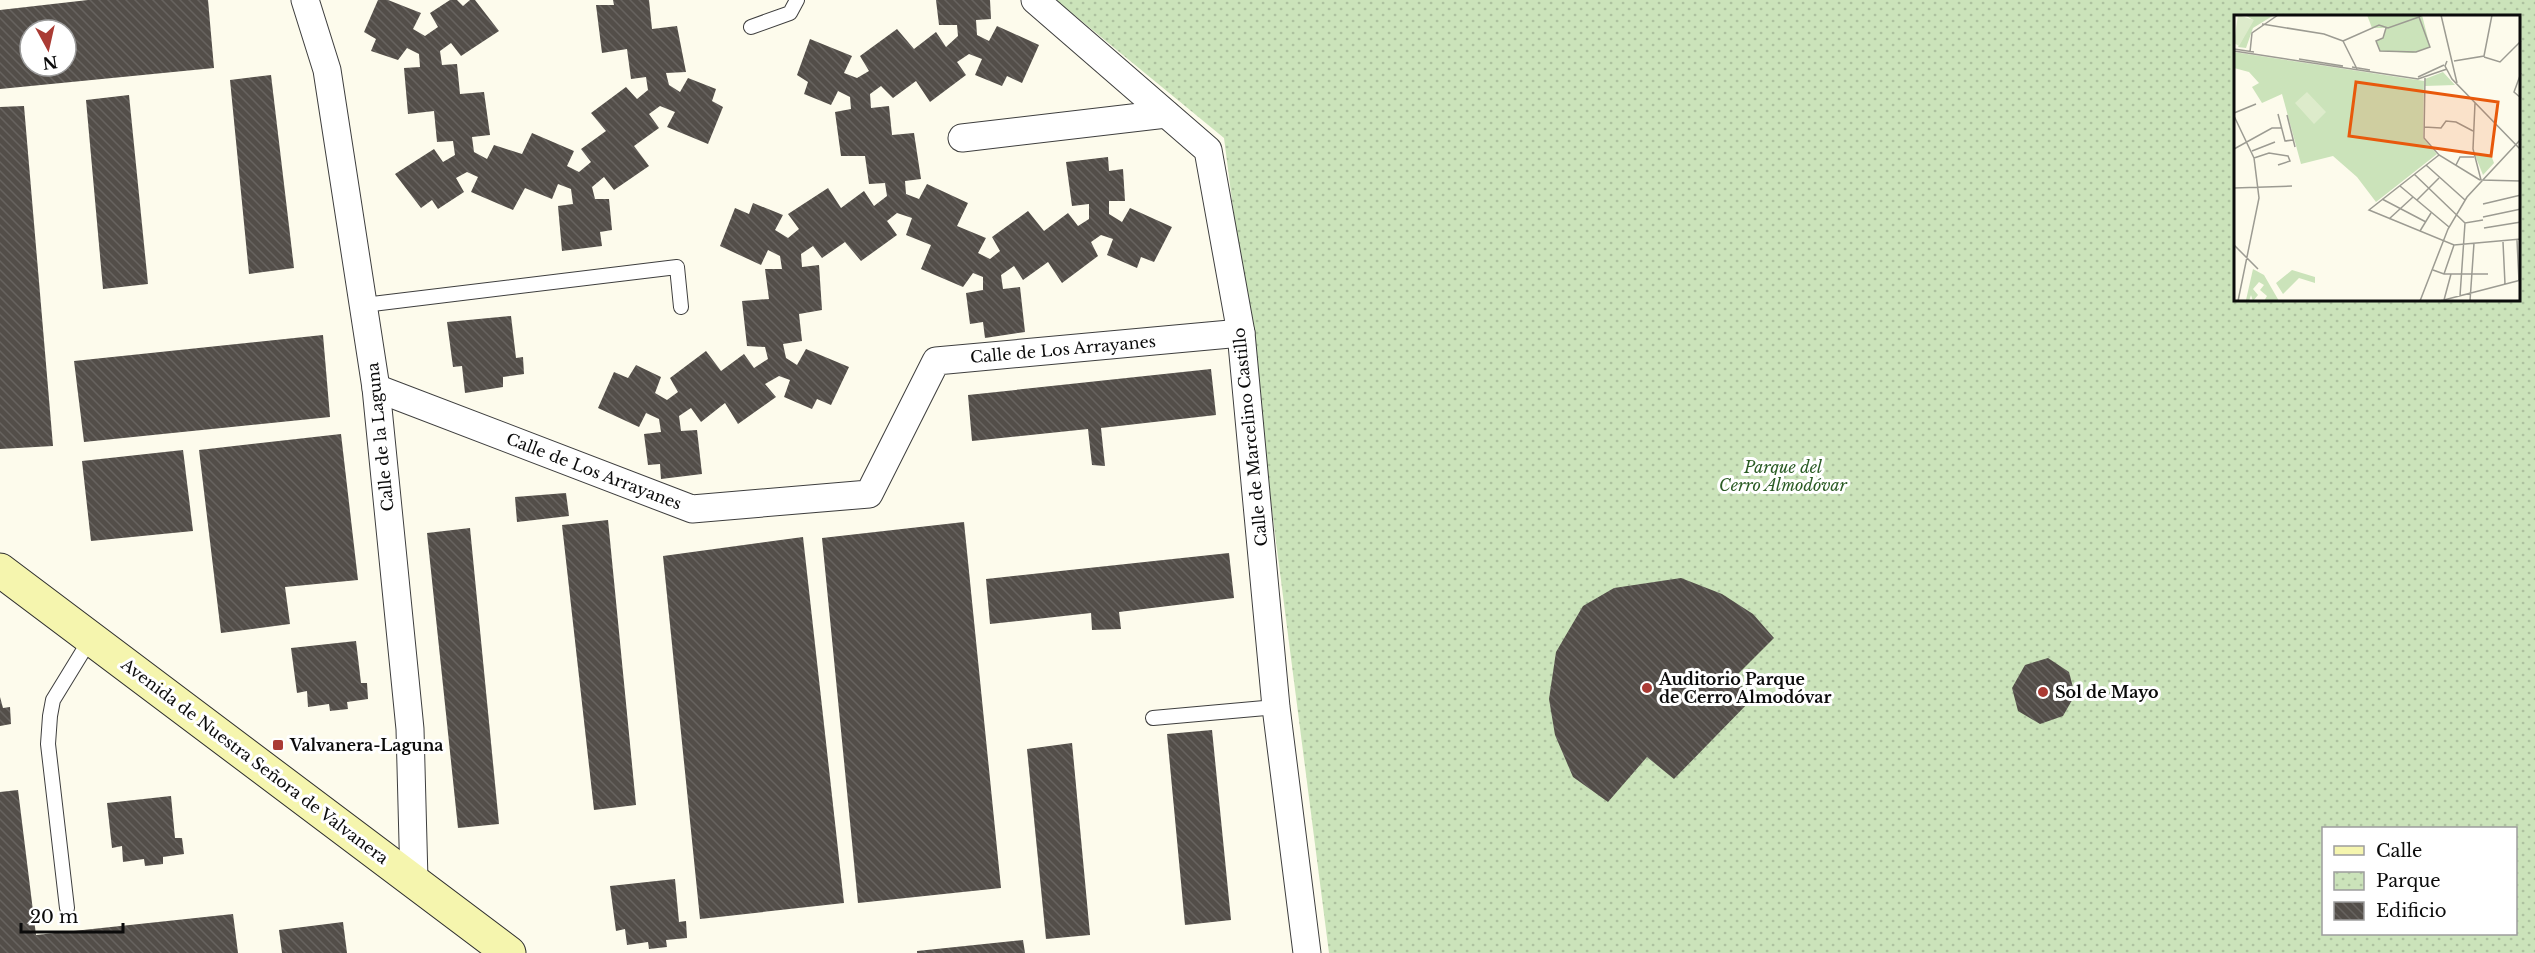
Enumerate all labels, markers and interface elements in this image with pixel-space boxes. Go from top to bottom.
inset map [2234,15,2520,302]
north arrow [18,18,78,78]
text: N [41,52,59,74]
street label: Calle de Marcelino Castillo [1229,327,1271,547]
street label: Calle de Los Arrayanes [969,331,1157,367]
street label: Calle de la Laguna [362,361,398,512]
street label: Calle de Los Arrayanes [503,428,685,514]
park label: Parque del Cerro Almodóvar [1719,457,1848,495]
street label: Avenida de Nuestra Señora de Valvanera [117,653,393,868]
place label: Auditorio Parque de Cerro Almodóvar [1658,669,1831,707]
marker: Auditorio Parque de Cerro Almodóvar [1640,681,1654,695]
place label: Sol de Mayo [2055,682,2159,702]
marker: Sol de Mayo [2036,685,2050,699]
place label: Valvanera-Laguna [289,735,443,755]
marker: Valvanera-Laguna [271,738,285,752]
legend [2322,827,2517,935]
text: Calle [2376,840,2422,862]
text: Parque [2376,870,2441,892]
scale bar [21,896,123,934]
text: Edificio [2376,900,2447,922]
text: 20 m [30,906,78,928]

